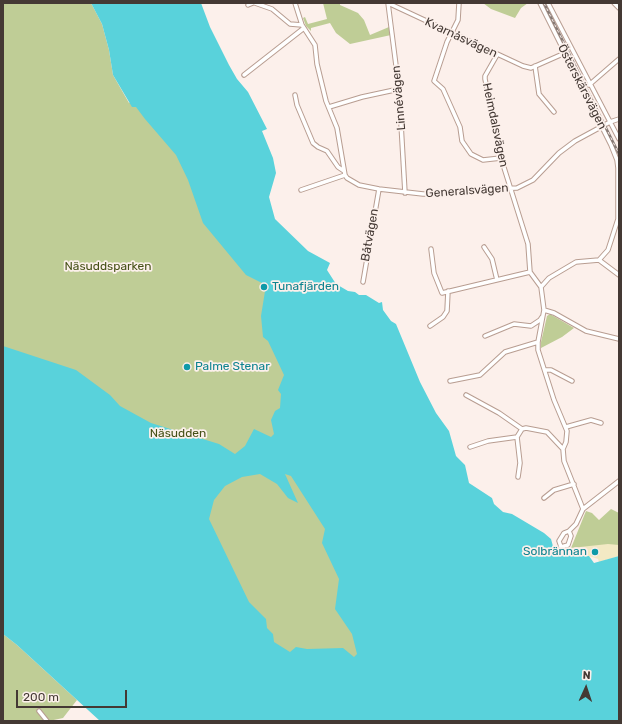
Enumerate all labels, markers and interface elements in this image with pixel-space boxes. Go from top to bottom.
street label: Kvarnåsvägen [423,15,499,61]
street label: Österskärsvägen [554,42,610,132]
street label: Linnévägen [389,65,409,131]
street label: Heimdalsvägen [479,82,511,168]
street label: Generalsvägen [425,181,509,201]
street label: Båtvägen [358,207,382,263]
park label: Näsuddsparken [65,260,151,274]
place label: Tunafjärden [272,280,339,294]
marker: Tunafjärden [259,282,269,292]
place label: Palme Stenar [195,360,270,374]
marker: Palme Stenar [182,362,192,372]
park label: Näsudden [150,427,206,441]
place label: Solbrännan [523,545,587,559]
marker: Solbrännan [590,547,600,557]
north arrow [566,668,606,708]
text: N [582,669,591,682]
scale bar [18,682,129,708]
text: 200 m [23,690,59,704]

